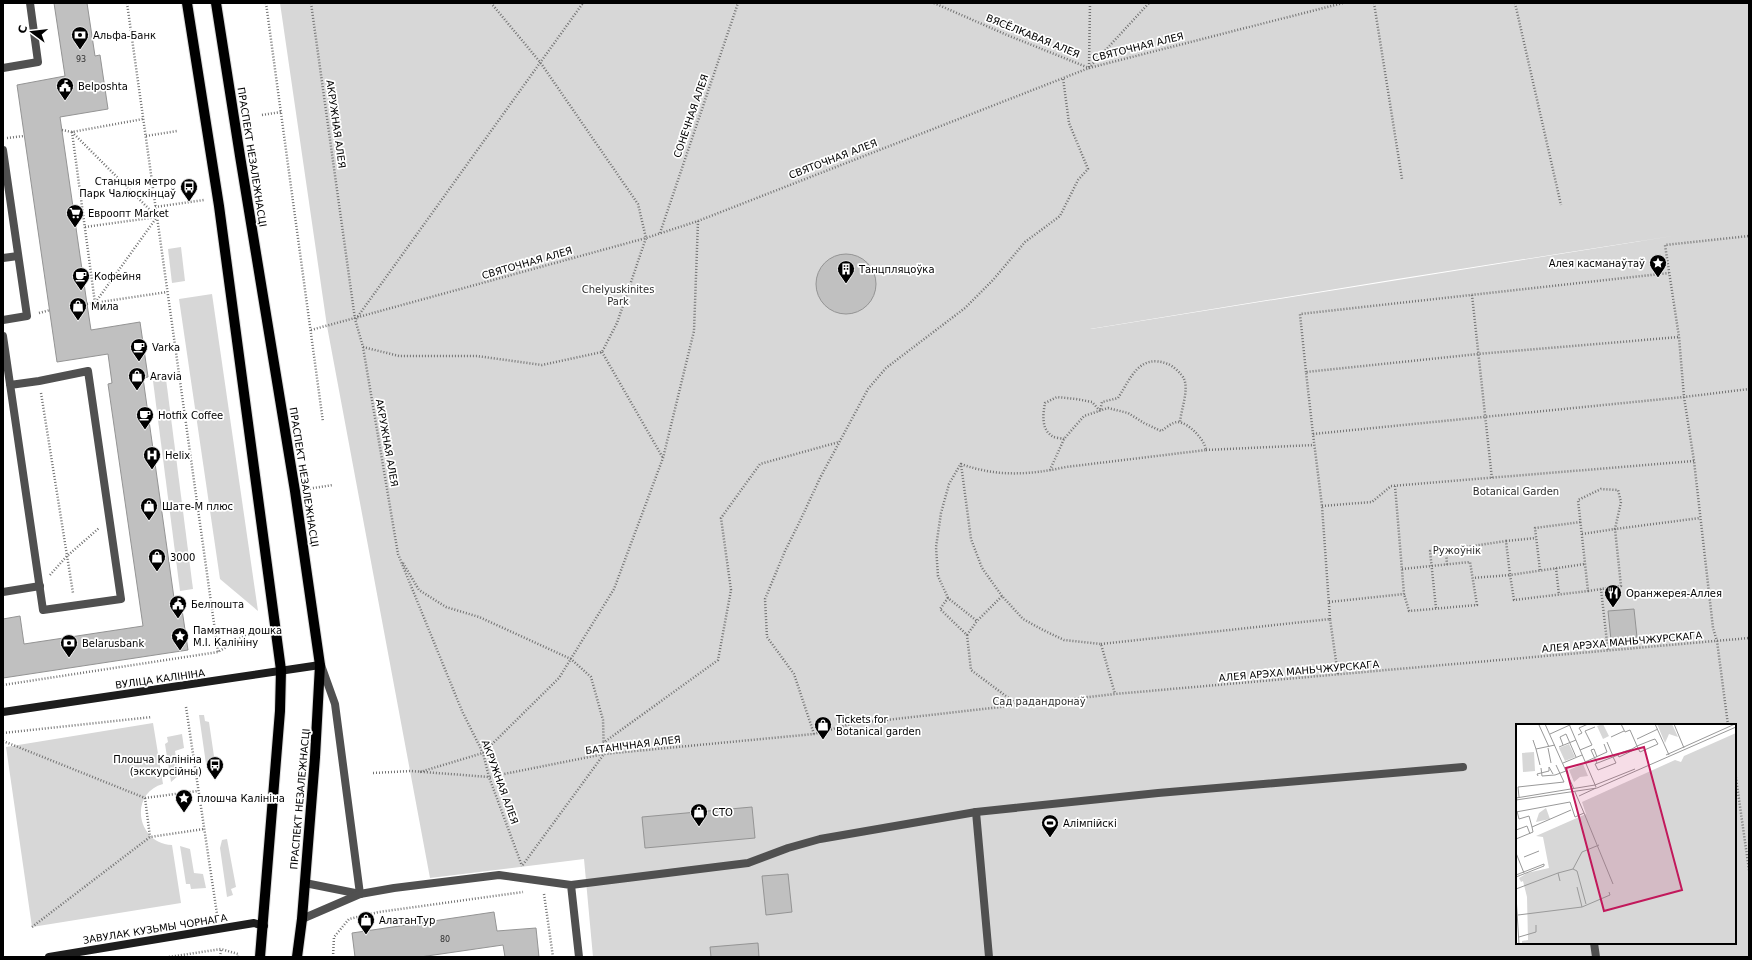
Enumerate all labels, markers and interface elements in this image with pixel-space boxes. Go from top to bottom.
street label: ВЯСЁЛКАВАЯ АЛЕЯ [985,11,1082,60]
north arrow [12,12,52,52]
text: С [15,24,30,35]
bank icon: Альфа-Банк [70,25,90,50]
place label: Альфа-Банк [93,30,156,41]
street label: СВЯТОЧНАЯ АЛЕЯ [1091,30,1185,64]
house number: 93 [76,55,86,64]
street label: СОНЕЧНАЯ АЛЕЯ [672,73,710,159]
public building icon: Belposhta [55,76,75,101]
street label: АКРУЖНАЯ АЛЕЯ [324,79,348,169]
place label: Belposhta [78,81,128,92]
street label: ПРАСПЕКТ НЕЗАЛЕЖНАСЦІ [236,86,268,228]
street label: СВЯТОЧНАЯ АЛЕЯ [787,137,879,181]
place label: Станцыя метро Парк Чалюскінцаў [79,176,176,199]
bus stop icon: Станцыя метро Парк Чалюскінцаў [179,177,199,202]
supermarket icon: Евроопт Market [65,203,85,228]
place label: Евроопт Market [88,208,169,219]
street label: СВЯТОЧНАЯ АЛЕЯ [480,245,574,281]
place icon: Алея касманаўтаў [1648,253,1668,278]
place label: Алея касманаўтаў [1549,258,1645,269]
building icon: Танцпляцоўка [836,259,856,284]
place label: Танцпляцоўка [858,264,935,275]
cafe icon: Кофейня [71,266,91,291]
place label: Кофейня [94,271,141,282]
park label: Chelyuskinites Park [582,284,654,307]
shop icon: Мила [68,296,88,321]
place label: Мила [91,301,119,312]
cafe icon: Varka [129,337,149,362]
place label: Varka [152,342,180,353]
shop icon: Aravia [127,366,147,391]
place label: Aravia [150,371,182,382]
street label: АКРУЖНАЯ АЛЕЯ [374,398,400,488]
cafe icon: Hotfix Coffee [135,405,155,430]
street label: ПРАСПЕКТ НЕЗАЛЕЖНАСЦІ [288,406,320,548]
place label: Hotfix Coffee [158,410,223,421]
hospital icon: Helix [142,445,162,470]
place label: Helix [165,450,190,461]
park label: Botanical Garden [1473,486,1559,497]
shop icon: Шате-М плюс [139,496,159,521]
place label: Шате-М плюс [162,501,233,512]
park label: Ружоўнік [1433,545,1481,556]
shop icon: 3000 [147,547,167,572]
place label: 3000 [170,552,195,563]
restaurant icon: Оранжерея-Аллея [1603,583,1623,608]
place label: Оранжерея-Аллея [1626,588,1722,599]
public building icon: Белпошта [168,594,188,619]
place label: Белпошта [191,599,244,610]
place label: Памятная дошка М.І. Калініну [193,625,282,648]
place icon: Памятная дошка М.І. Калініну [170,626,190,651]
street label: АЛЕЯ АРЭХА МАНЬЧЖУРСКАГА [1541,629,1703,654]
bank icon: Belarusbank [59,633,79,658]
place label: Belarusbank [82,638,144,649]
street label: АЛЕЯ АРЭХА МАНЬЧЖУРСКАГА [1218,658,1380,683]
street label: ВУЛІЦА КАЛІНІНА [114,667,206,691]
park label: Сад радандронаў [992,696,1086,707]
place label: Tickets for Botanical garden [835,714,921,737]
shop icon: Tickets for Botanical garden [813,715,833,740]
inset map [1516,724,1736,944]
street label: ПРАСПЕКТ НЕЗАЛЕЖНАСЦІ [288,728,312,870]
street label: БАТАНІЧНАЯ АЛЕЯ [585,734,681,756]
street label: АКРУЖНАЯ АЛЕЯ [480,738,520,826]
place label: Плошча Калініна (экскурсійны) [113,754,202,777]
bus stop icon: Плошча Калініна (экскурсійны) [205,755,225,780]
place icon: плошча Калініна [174,788,194,813]
place label: плошча Калініна [197,793,285,804]
shop icon: СТО [689,802,709,827]
place label: СТО [712,807,733,818]
sports icon: Алімпійскі [1040,813,1060,838]
place label: Алімпійскі [1063,818,1117,829]
shop icon: АлатанТур [356,910,376,935]
street label: ЗАВУЛАК КУЗЬМЫ ЧОРНАГА [82,912,228,946]
place label: АлатанТур [379,915,435,926]
house number: 80 [440,935,450,944]

